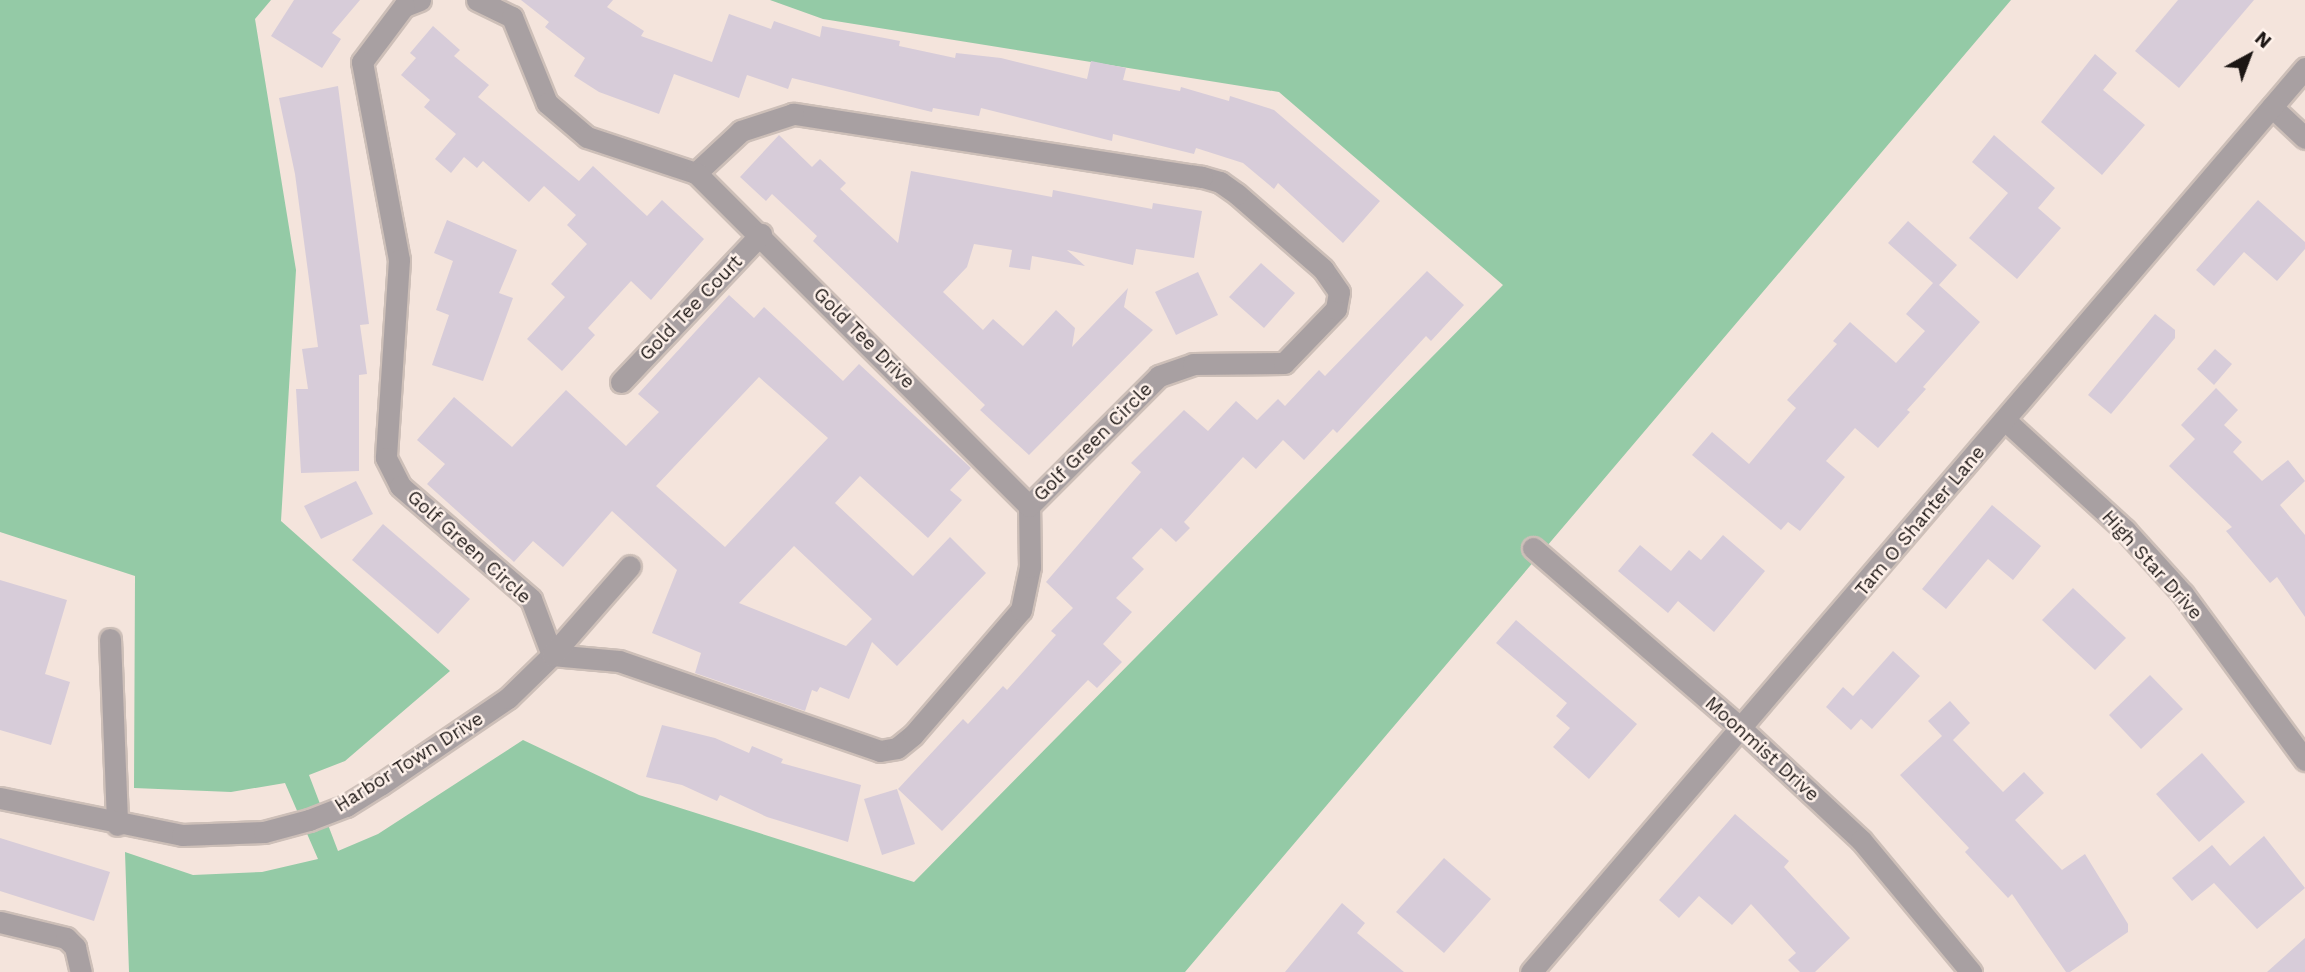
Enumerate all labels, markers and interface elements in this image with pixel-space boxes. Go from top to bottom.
north arrow [2214,21,2284,91]
text: N [2250,26,2276,53]
street label: Gold Tee Court [635,250,747,366]
street label: Gold Tee Drive [808,282,920,394]
street label: Golf Green Circle [1029,378,1157,506]
street label: Tam O Shanter Lane [1850,441,1990,601]
street label: Golf Green Circle [402,485,536,609]
street label: High Star Drive [2097,505,2207,625]
street label: Moonmist Drive [1700,692,1824,806]
street label: Harbor Town Drive [330,707,488,817]

